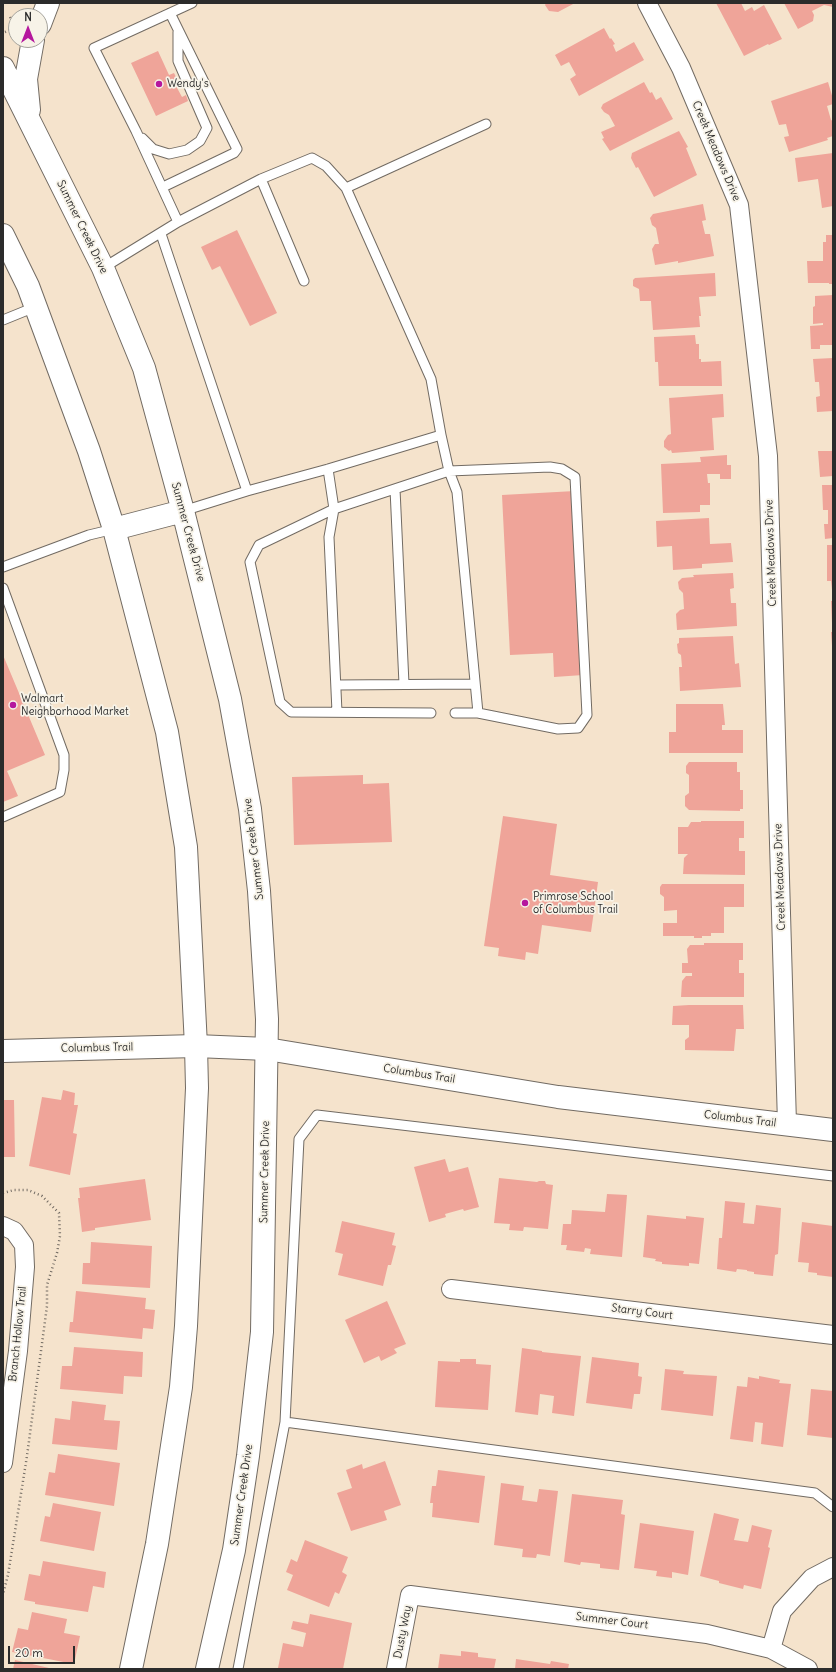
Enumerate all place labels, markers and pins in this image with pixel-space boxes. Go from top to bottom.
place label: Wendy's [167,77,209,91]
marker: Wendy's [154,79,164,89]
place label: Walmart Neighborhood Market [21,692,129,718]
marker: Walmart Neighborhood Market [8,700,18,710]
place label: Primrose School of Columbus Trail [533,890,618,916]
marker: Primrose School of Columbus Trail [520,898,530,908]

